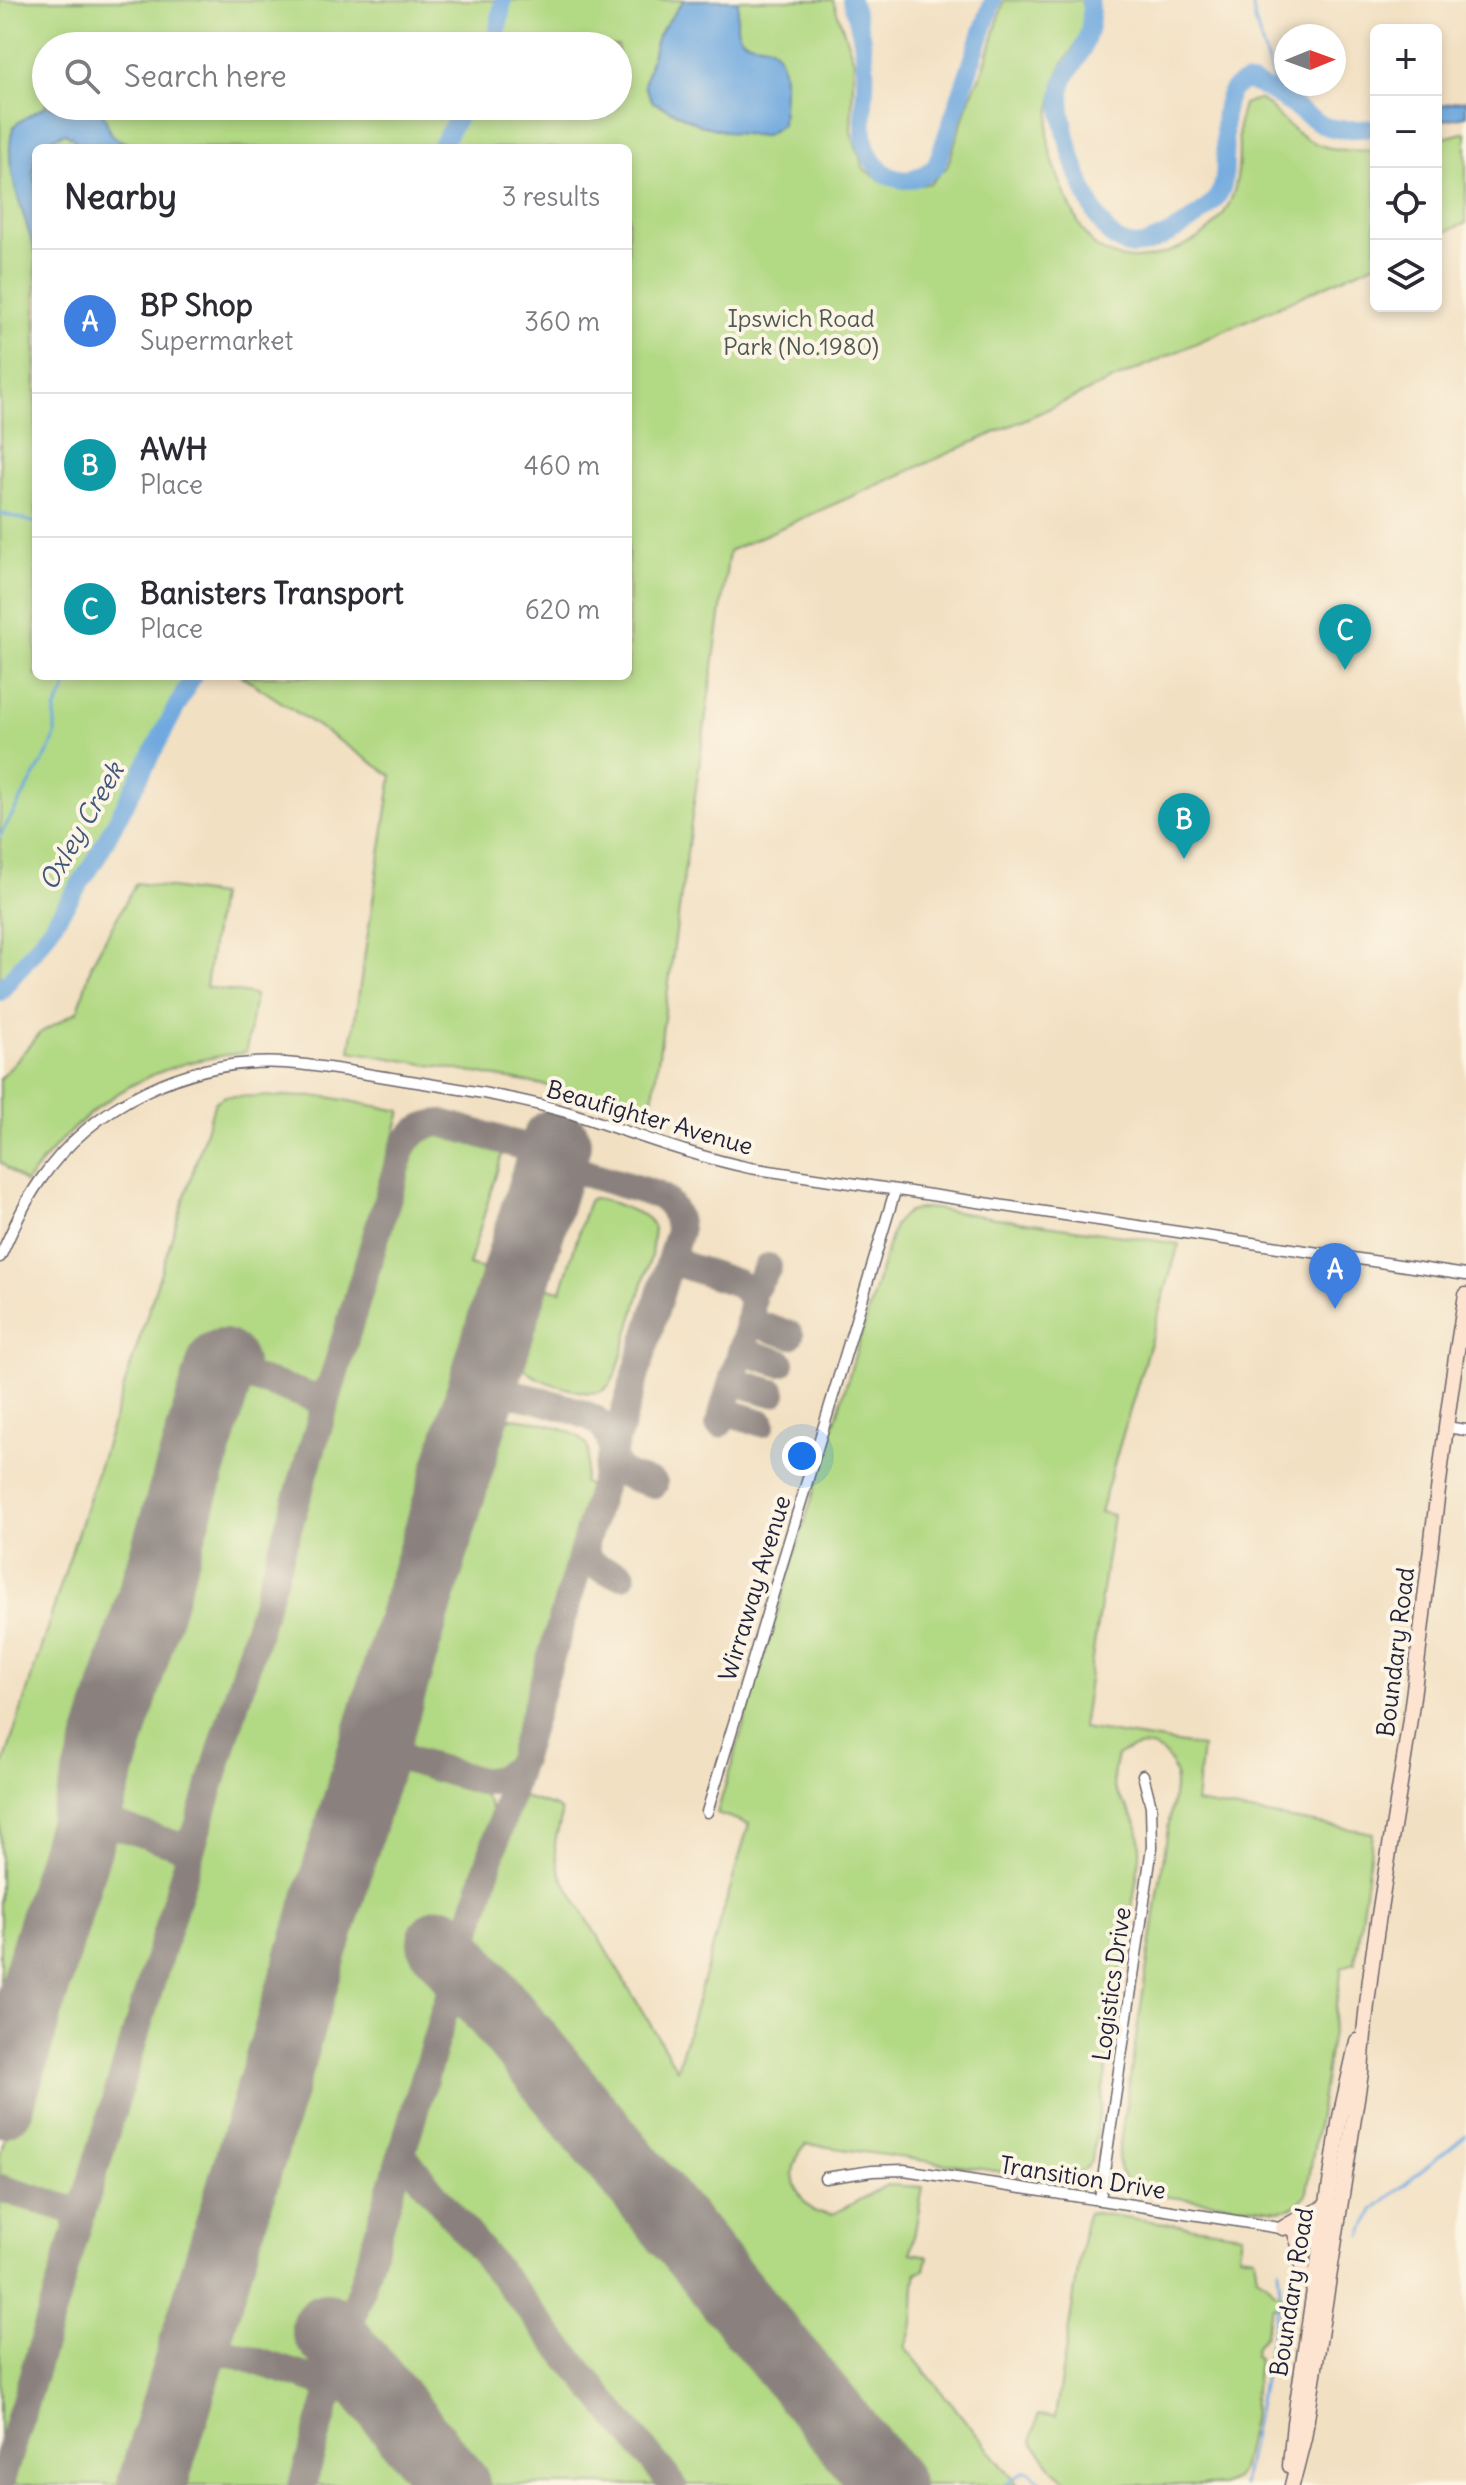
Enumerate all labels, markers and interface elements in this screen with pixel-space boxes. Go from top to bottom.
north arrow [1274,24,1346,96]
map controls [1370,24,1442,312]
button: + [1370,24,1442,96]
search box [32,32,632,120]
icon: search [60,54,104,98]
text: Search here [124,57,287,95]
button: − [1370,96,1442,168]
button: locate [1370,168,1442,240]
text: Nearby [64,175,177,218]
text: 3 results [502,180,600,213]
button: layers [1370,240,1442,312]
text: BP Shop [140,286,253,324]
park label: Ipswich Road Park (No.1980) [723,303,879,361]
text: A [82,305,98,338]
text: 360 m [524,305,600,338]
text: Supermarket [140,324,293,357]
text: AWH [140,430,207,468]
text: B [81,449,99,482]
text: 460 m [524,449,600,482]
text: Place [140,468,203,501]
text: Banisters Transport [140,574,404,612]
text: C [81,593,99,626]
text: 620 m [525,593,600,626]
pin: C [1319,604,1371,670]
text: Place [140,612,203,645]
water label: Oxley Creek [31,755,132,896]
pin: B [1158,793,1210,859]
street label: Beaufighter Avenue [543,1073,757,1161]
pin: A [1309,1243,1361,1309]
your location [782,1436,822,1476]
street label: Wirraway Avenue [712,1492,796,1684]
street label: Boundary Road [1370,1566,1420,1738]
street label: Logistics Drive [1085,1905,1137,2063]
street label: Transition Drive [998,2149,1168,2205]
street label: Boundary Road [1263,2206,1319,2378]

